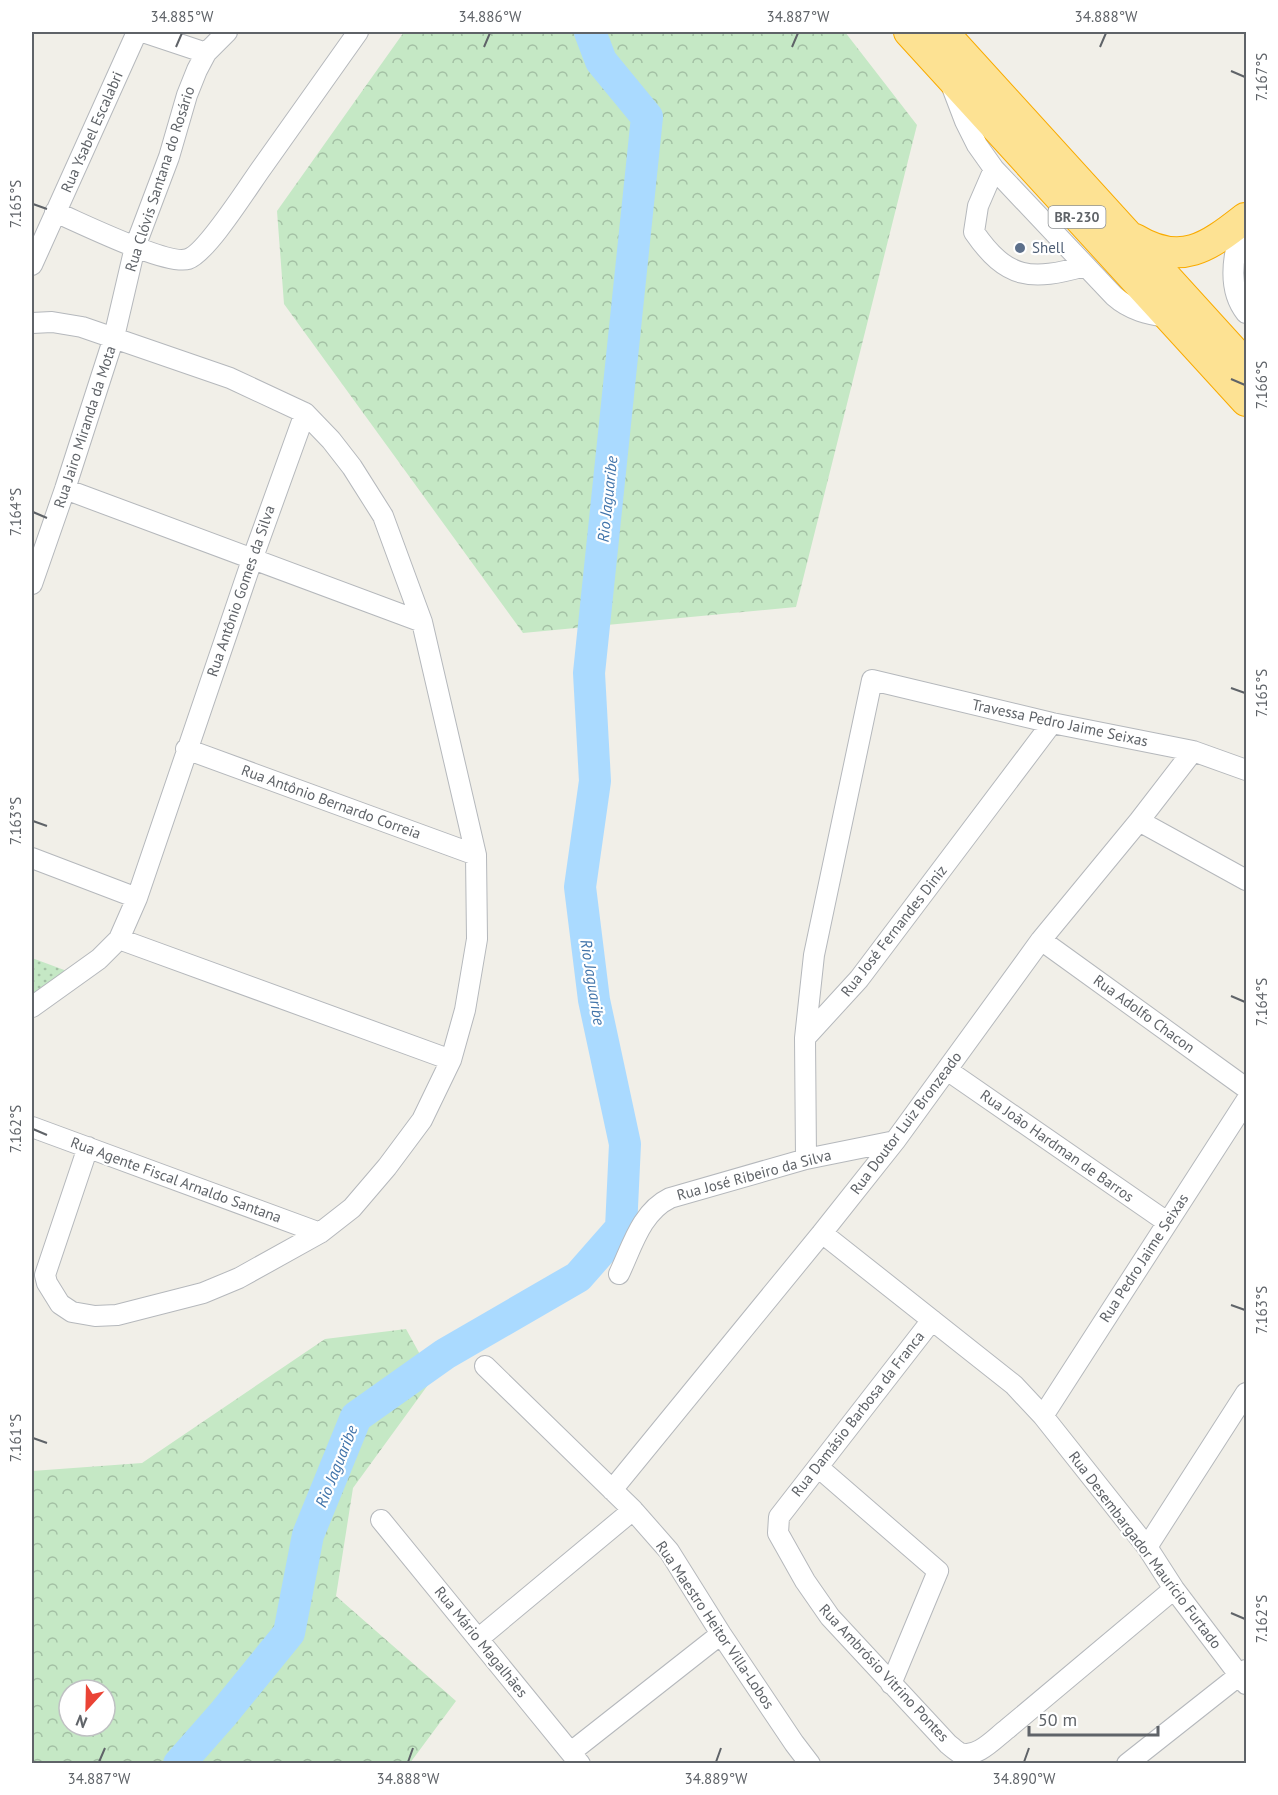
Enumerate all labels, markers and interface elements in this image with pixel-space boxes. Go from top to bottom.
text: 34.885°W [151,7,214,26]
text: 34.886°W [459,7,522,26]
text: 34.887°W [767,7,830,26]
text: 34.888°W [1075,7,1138,26]
text: 7.167°S [1252,53,1271,101]
street label: Rua Ysabel Escalabri [56,68,127,195]
street label: Rua Clóvis Santana do Rosário [121,84,198,274]
text: 7.165°S [6,180,25,228]
road number: BR-230 [1048,206,1106,228]
place label: Shell [1032,238,1065,257]
marker: Shell [1013,241,1027,255]
street label: Rua Jairo Miranda da Mota [49,343,120,510]
text: 7.166°S [1252,361,1271,409]
water label: Rio Jaguaribe [593,454,622,543]
text: 7.164°S [6,488,25,536]
street label: Rua Antônio Gomes da Silva [202,503,279,679]
text: 7.165°S [1252,669,1271,717]
street label: Travessa Pedro Jaime Seixas [970,695,1150,750]
street label: Rua Antônio Bernardo Correia [239,760,424,843]
text: 7.163°S [6,797,25,845]
street label: Rua José Fernandes Diniz [836,861,951,1000]
water label: Rio Jaguaribe [576,938,610,1027]
street label: Rua Adolfo Chacon [1090,970,1199,1057]
text: 7.164°S [1252,978,1271,1026]
street label: Rua Doutor Luiz Bronzeado [846,1048,966,1198]
street label: Rua João Hardman de Barros [977,1085,1138,1206]
text: 7.162°S [6,1105,25,1153]
street label: Rua Agente Fiscal Arnaldo Santana [68,1132,284,1227]
street label: Rua José Ribeiro da Silva [675,1145,833,1204]
street label: Rua Pedro Jaime Seixas [1095,1190,1192,1326]
text: 7.163°S [1252,1286,1271,1334]
street label: Rua Damásio Barbosa da Franca [787,1327,928,1500]
text: 7.161°S [6,1414,25,1462]
water label: Rio Jaguaribe [311,1422,362,1510]
street label: Rua Desembargador Maurício Furtado [1065,1447,1226,1652]
street label: Rua Maestro Heitor Villa-Lobos [652,1537,779,1712]
street label: Rua Mário Magalhães [431,1582,532,1701]
text: 7.162°S [1252,1595,1271,1643]
street label: Rua Ambrósio Vitrino Pontes [815,1600,953,1746]
north arrow [57,1678,117,1738]
scale bar [1029,1699,1158,1737]
text: 50 m [1038,1708,1077,1731]
text: N [73,1711,90,1733]
text: 34.887°W [68,1769,131,1788]
text: 34.888°W [377,1769,440,1788]
text: 34.889°W [685,1769,748,1788]
text: 34.890°W [993,1769,1056,1788]

